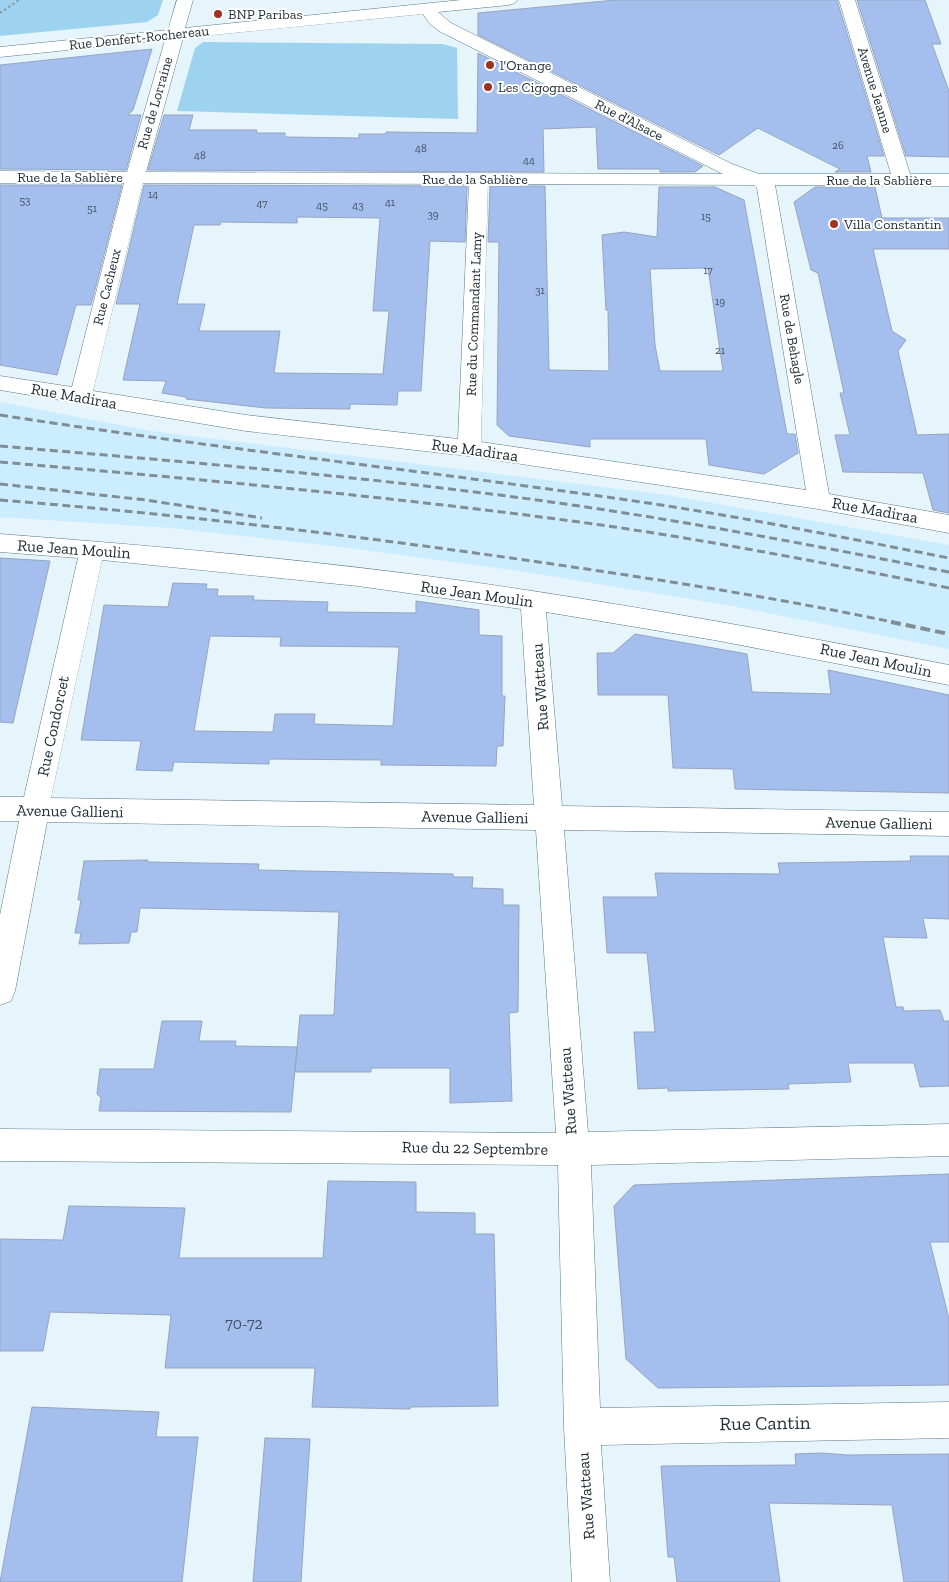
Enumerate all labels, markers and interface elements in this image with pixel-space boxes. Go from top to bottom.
place label: BNP Paribas [228,6,303,23]
marker: BNP Paribas [212,8,224,20]
street label: Rue Denfert-Rochereau [68,22,210,54]
street label: Avenue Jeanne [854,45,896,136]
street label: Rue de Lorraine [134,54,176,151]
place label: l'Orange [500,57,552,74]
marker: l'Orange [484,59,496,71]
place label: Les Cigognes [498,79,578,96]
marker: Les Cigognes [482,81,494,93]
street label: Rue d'Alsace [592,96,666,145]
house number: 26 [832,139,844,152]
house number: 48 [415,142,427,155]
house number: 48 [194,149,206,162]
house number: 44 [523,154,535,167]
street label: Rue de la Sablière [17,169,123,186]
street label: Rue de la Sablière [422,171,528,188]
street label: Rue de la Sablière [826,172,932,189]
house number: 14 [148,188,158,201]
house number: 53 [19,194,31,207]
house number: 41 [385,196,396,209]
house number: 47 [257,197,267,210]
house number: 45 [316,199,328,212]
house number: 43 [352,199,364,212]
house number: 51 [87,202,98,215]
house number: 39 [427,208,439,221]
house number: 15 [701,210,711,223]
place label: Villa Constantin [843,216,942,233]
marker: Villa Constantin [828,218,840,230]
street label: Rue du Commandant Lamy [463,231,485,396]
street label: Rue Cacheux [89,247,125,327]
house number: 17 [703,264,713,277]
house number: 31 [535,284,546,297]
street label: Rue de Behagle [776,293,808,386]
house number: 19 [715,295,725,308]
house number: 21 [715,344,726,357]
street label: Rue Madiraa [29,379,119,413]
street label: Rue Madiraa [431,435,520,466]
street label: Rue Madiraa [830,493,920,527]
street label: Rue Jean Moulin [17,536,132,562]
street label: Rue Jean Moulin [419,577,535,611]
street label: Rue Jean Moulin [819,639,934,681]
street label: Rue Watteau [527,643,553,731]
street label: Rue Condorcet [33,674,73,778]
street label: Avenue Gallieni [16,801,124,821]
street label: Avenue Gallieni [421,807,529,827]
street label: Avenue Gallieni [825,813,933,833]
street label: Rue Watteau [555,1047,581,1135]
street label: Rue du 22 Septembre [402,1137,548,1159]
house number: 70-72 [225,1314,263,1333]
street label: Rue Cantin [719,1411,811,1435]
street label: Rue Watteau [573,1452,599,1540]

